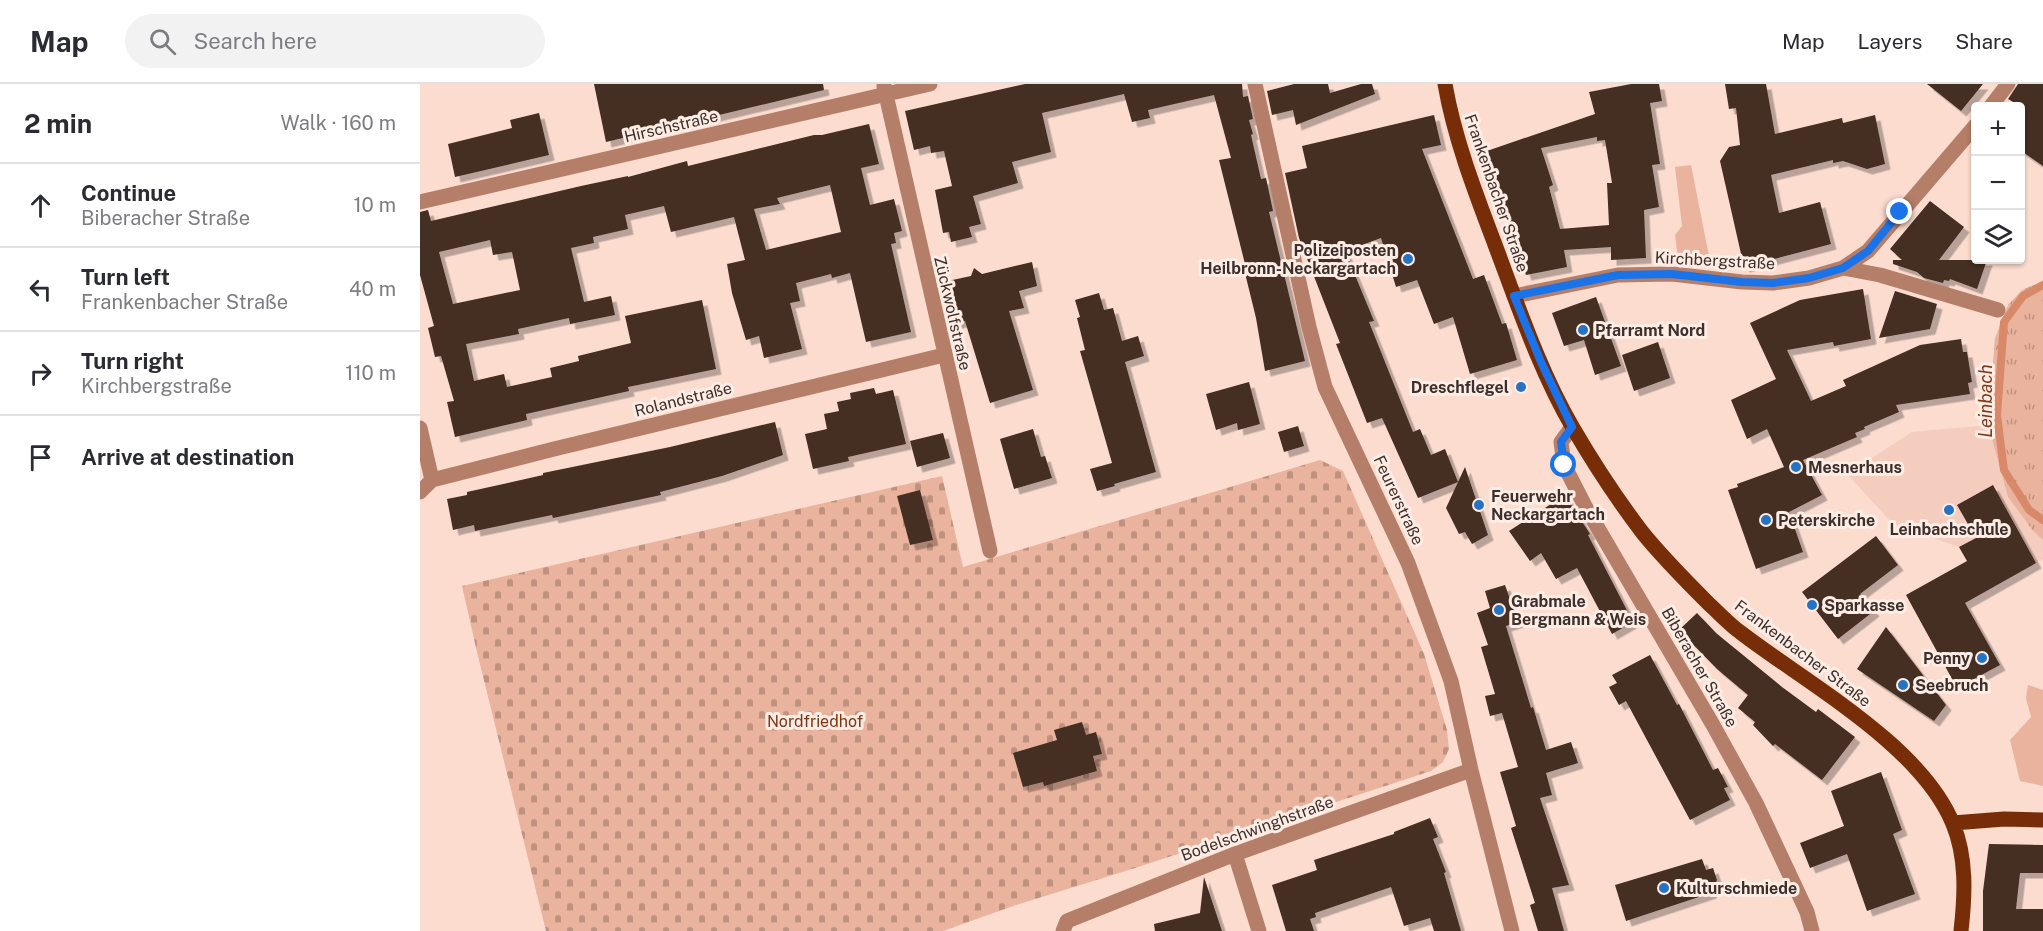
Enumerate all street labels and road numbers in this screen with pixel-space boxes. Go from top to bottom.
street label: Hirschstraße [622,106,720,147]
street label: Frankenbacher Straße [1461,112,1532,275]
street label: Kirchbergstraße [1654,248,1776,273]
street label: Zückwolfstraße [930,254,975,372]
street label: Rolandstraße [633,378,734,421]
street label: Feurerstraße [1370,452,1428,548]
street label: Frankenbacher Straße [1731,596,1875,711]
street label: Biberacher Straße [1658,604,1742,731]
street label: Bodelschwinghstraße [1178,792,1336,865]

